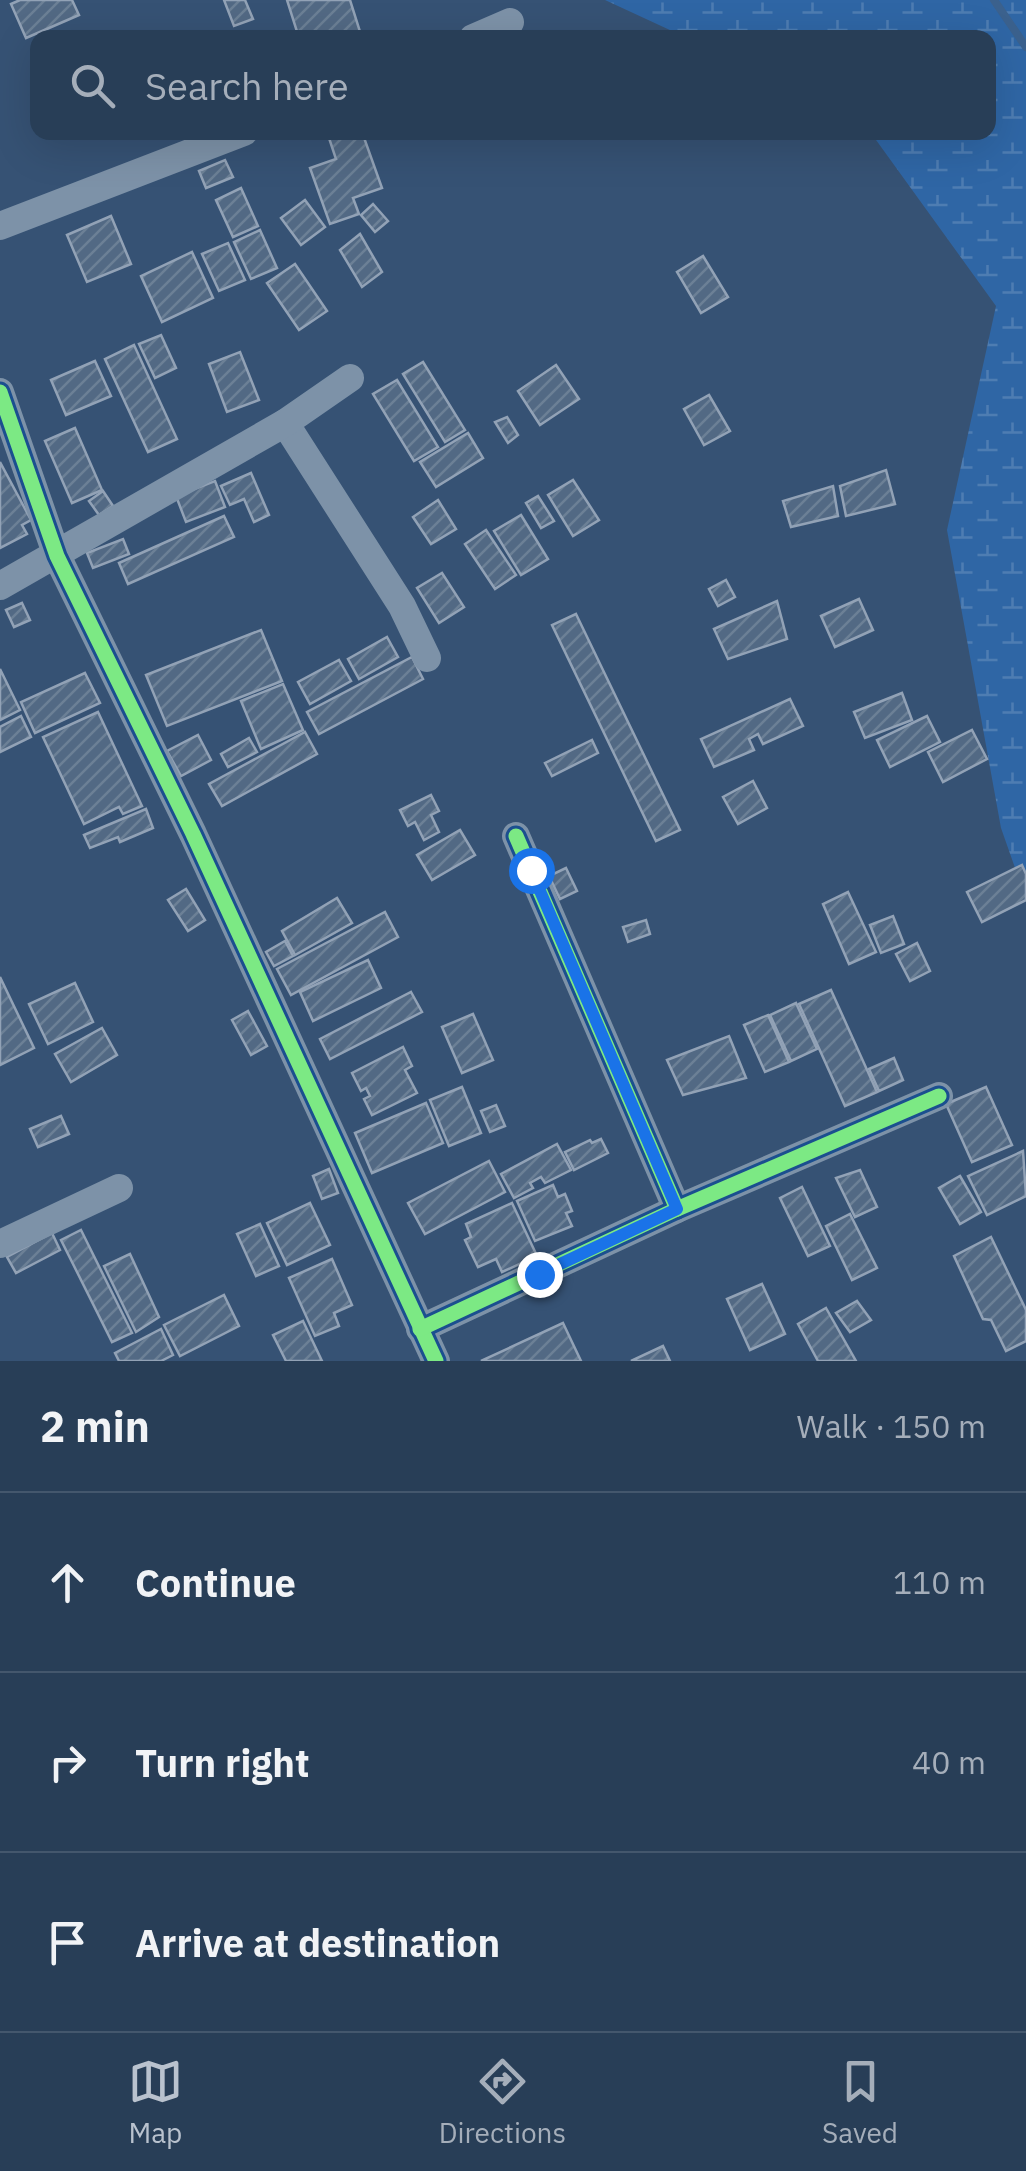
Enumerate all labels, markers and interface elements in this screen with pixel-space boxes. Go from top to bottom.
search box [30,30,996,140]
icon: search [65,58,120,113]
text: Search here [145,61,349,110]
route start [509,848,555,894]
route end [517,1252,563,1298]
text: 2 min [40,1399,150,1454]
text: Walk · 150 m [797,1405,986,1447]
icon: ahead [40,1555,95,1610]
text: Continue [135,1558,296,1607]
text: 110 m [893,1561,986,1603]
icon: right [40,1735,95,1790]
text: Turn right [135,1738,310,1787]
text: 40 m [912,1741,986,1783]
icon: arrive [40,1915,95,1970]
text: Arrive at destination [135,1918,500,1967]
tab: Map [128,2054,183,2151]
tab: Directions [439,2054,566,2151]
tab: Saved [822,2054,898,2151]

